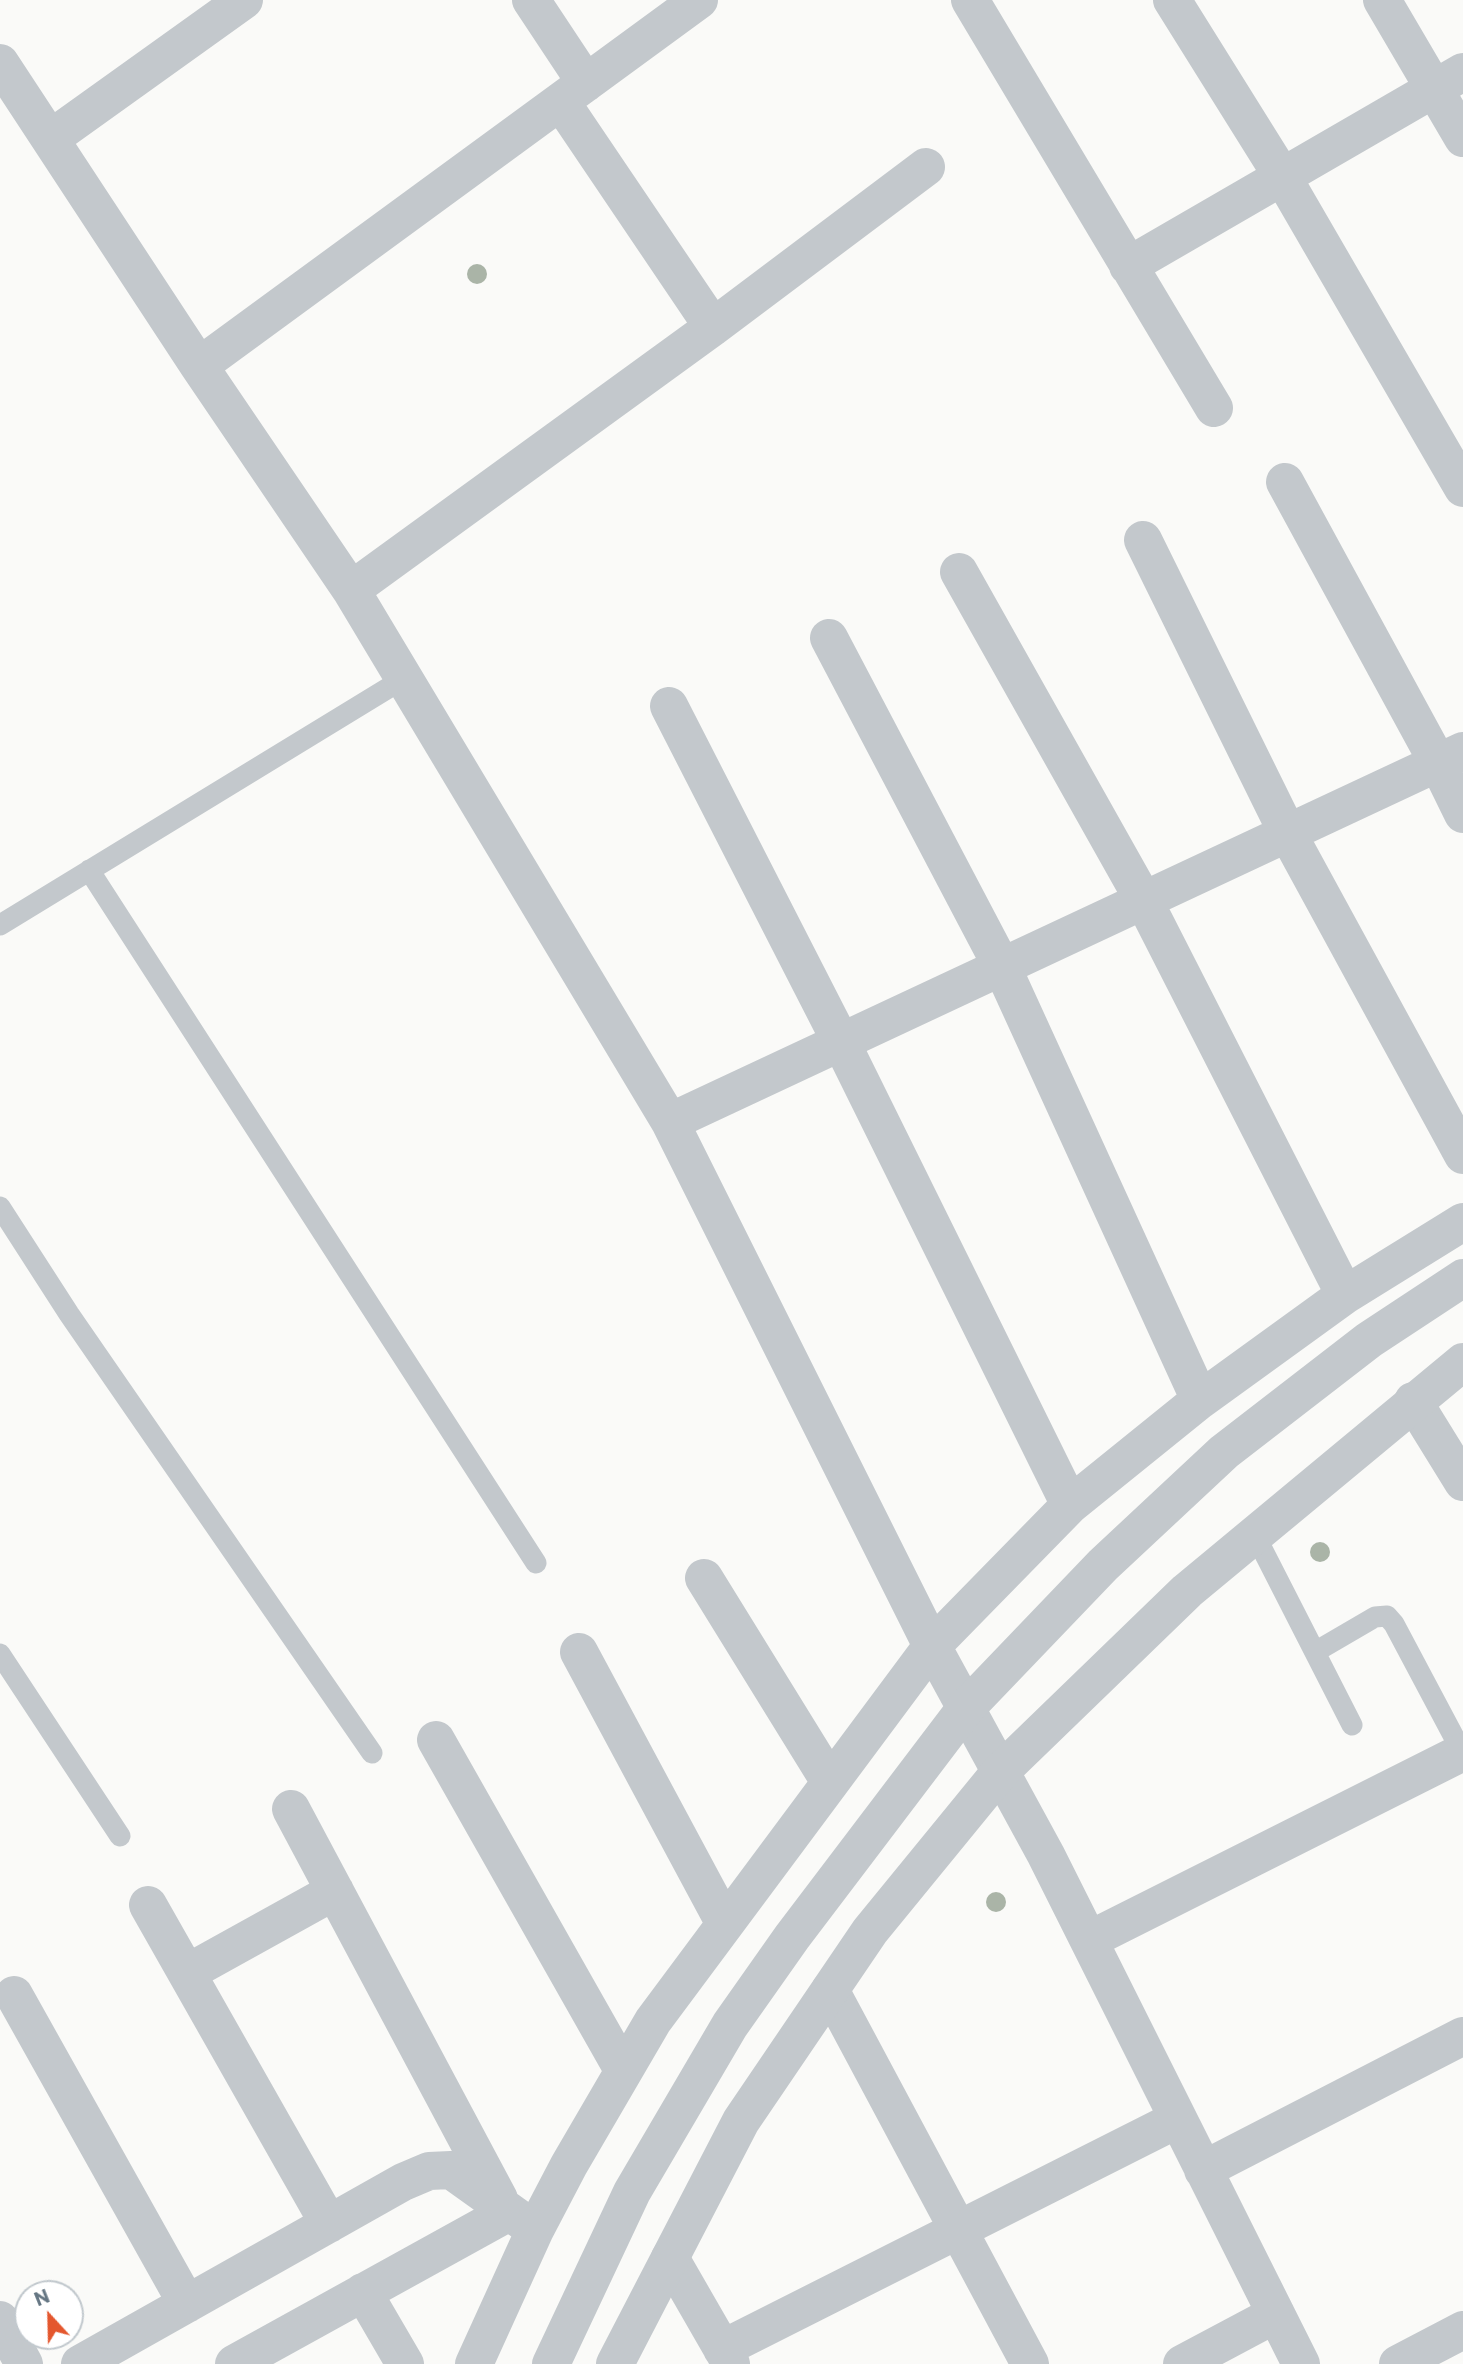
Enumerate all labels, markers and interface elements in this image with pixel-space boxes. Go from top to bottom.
north arrow [14,2280,84,2350]
text: N [31,2284,53,2310]

